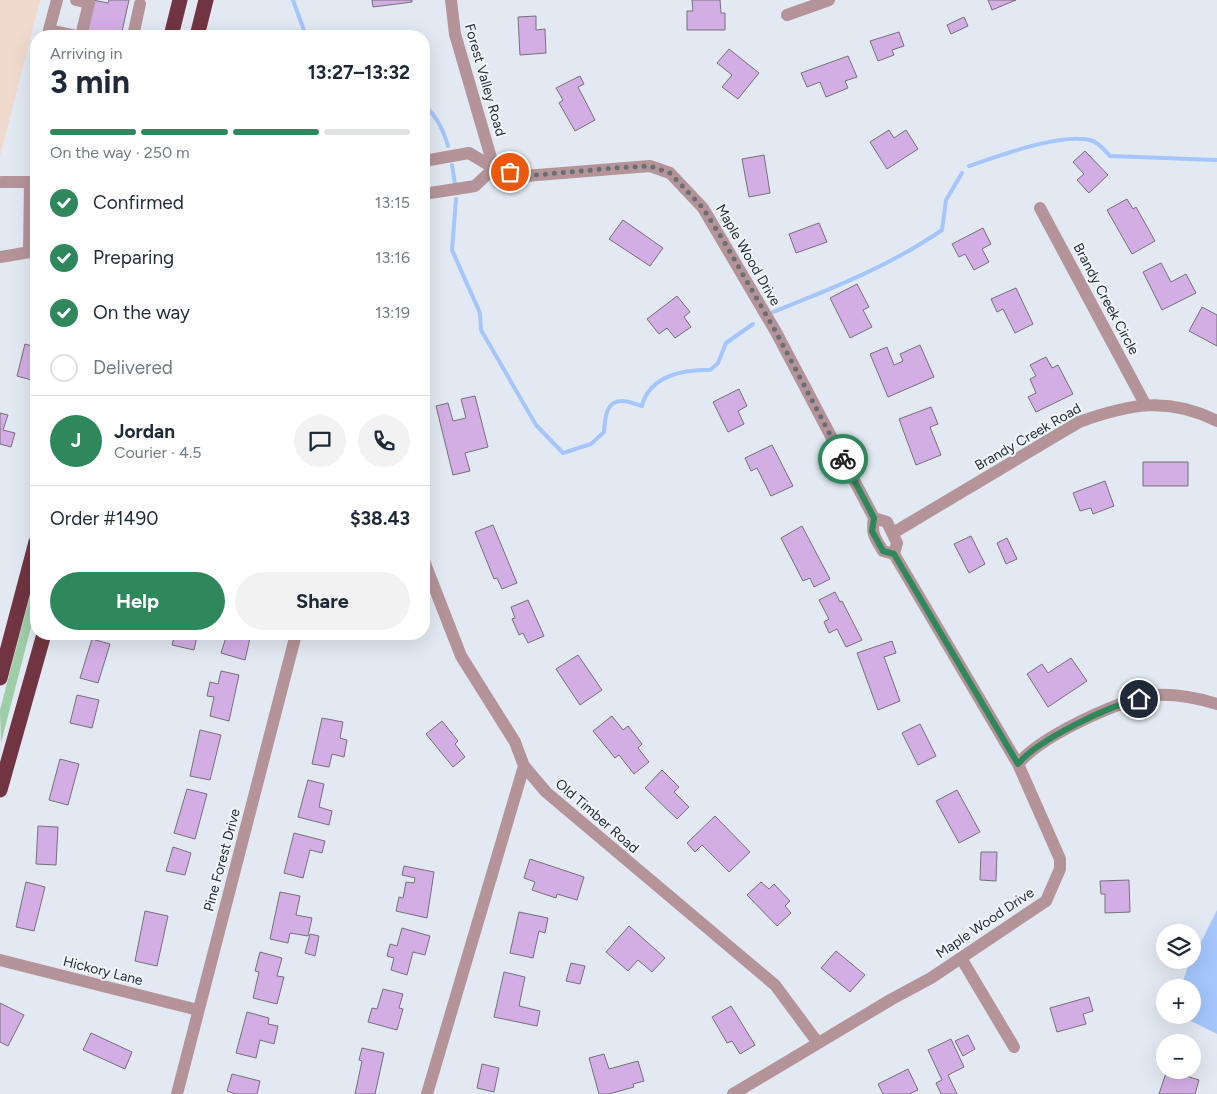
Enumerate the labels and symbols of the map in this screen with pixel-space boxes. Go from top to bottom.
street label: Forest Valley Road [461,22,509,138]
pin [489,151,531,193]
street label: Maple Wood Drive [712,201,784,309]
street label: Brandy Creek Circle [1069,240,1143,358]
street label: Brandy Creek Road [972,400,1084,474]
courier [818,434,868,484]
pin [1118,678,1160,720]
street label: Old Timber Road [552,775,642,857]
street label: Pine Forest Drive [200,806,244,913]
street label: Maple Wood Drive [933,884,1038,962]
street label: Hickory Lane [61,953,145,989]

